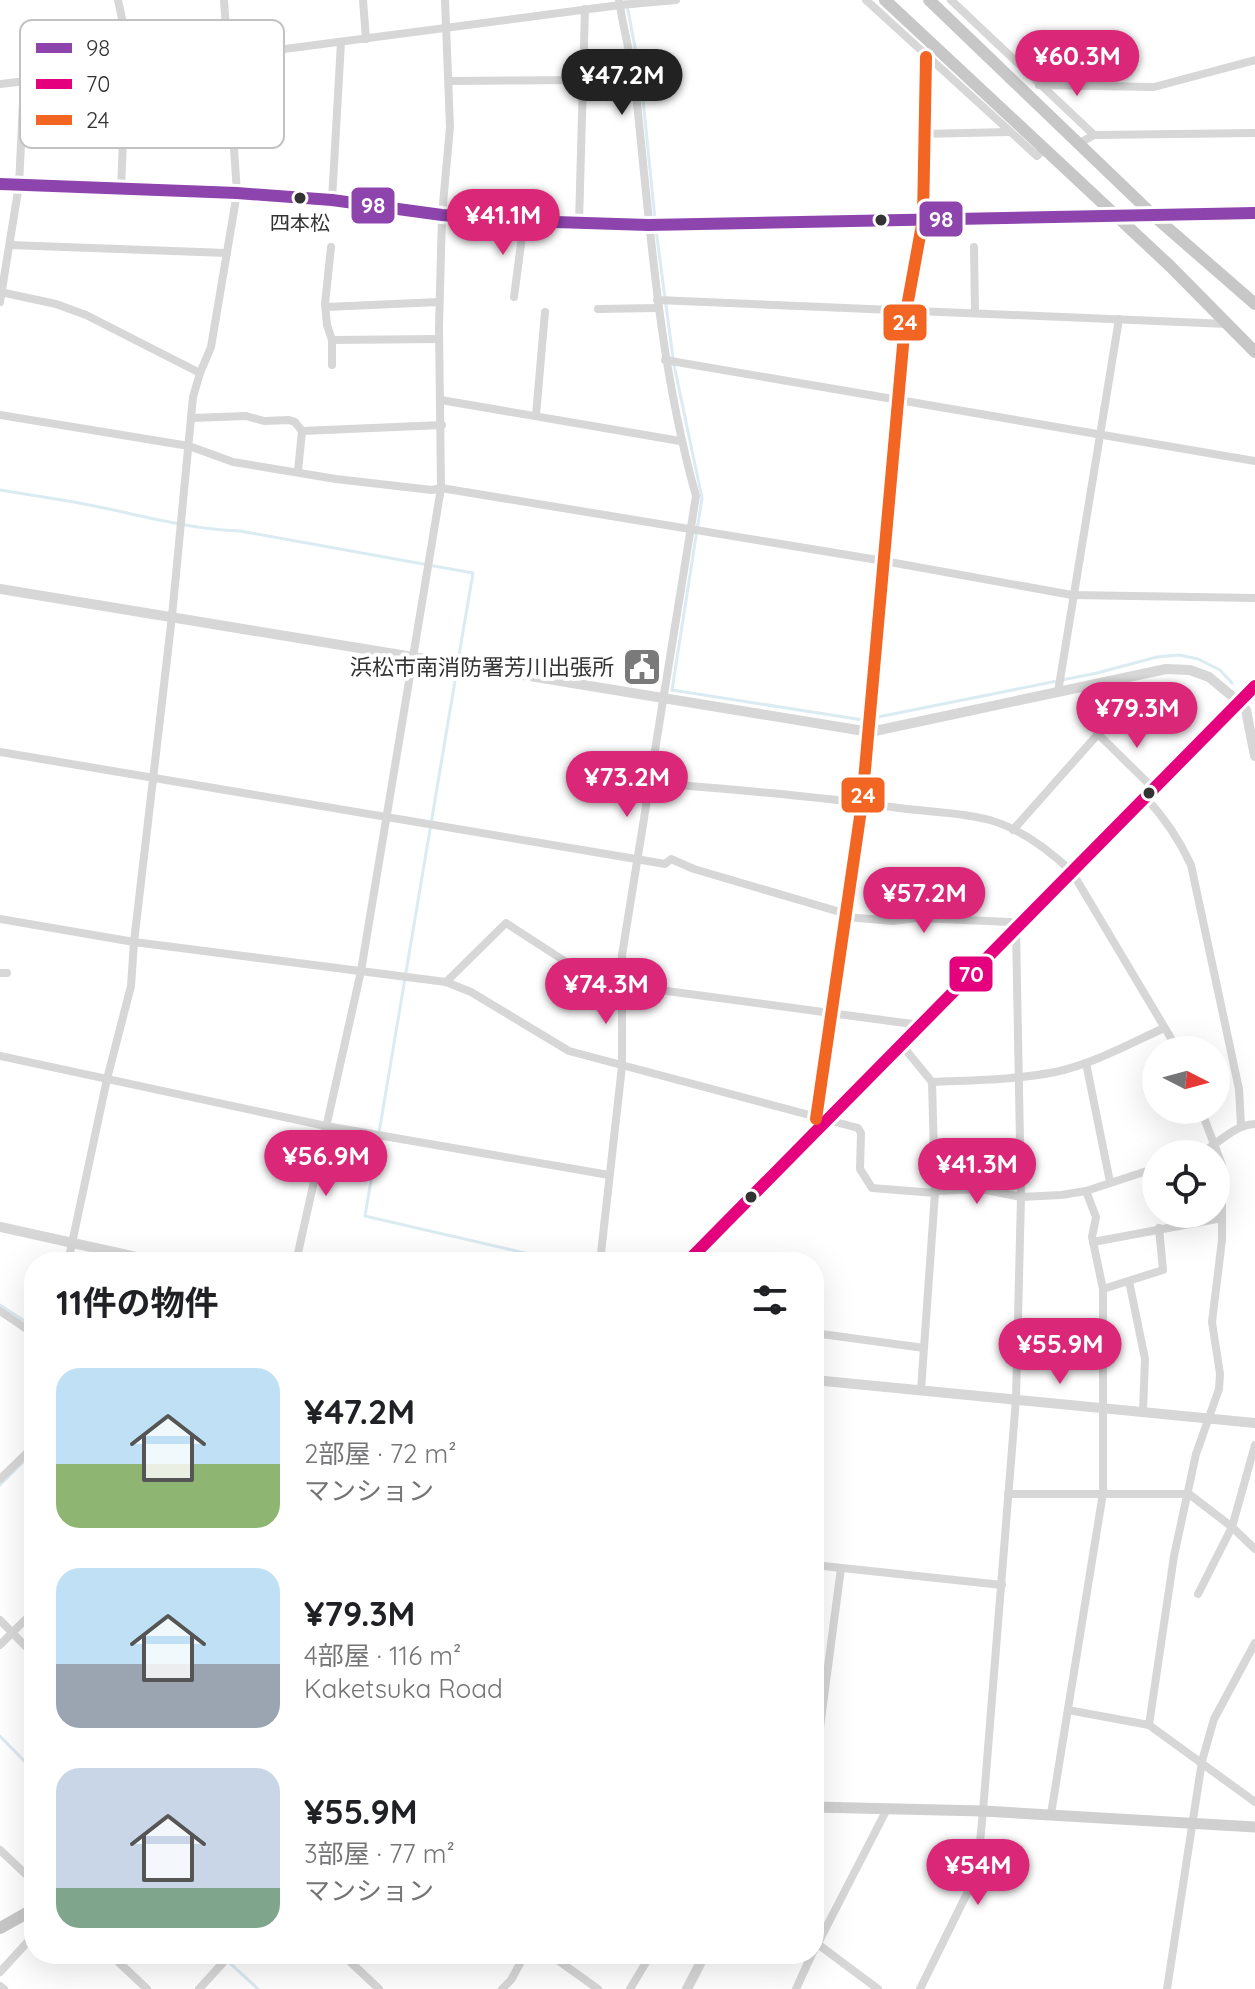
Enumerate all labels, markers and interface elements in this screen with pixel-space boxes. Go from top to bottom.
legend [20,20,284,148]
pin: ¥60.3M [1012,30,1142,98]
text: 98 [86,34,110,62]
text: ¥60.3M [1033,39,1121,72]
pin: ¥47.2M [557,49,687,117]
text: ¥47.2M [579,58,665,91]
text: 70 [86,70,110,98]
text: 24 [86,106,109,134]
line badge: 98 [350,186,396,225]
pin: ¥41.1M [438,189,568,257]
marker: 四本松 [292,190,308,206]
text: 98 [361,191,385,219]
text: ¥41.1M [465,198,541,231]
line badge: 98 [918,200,964,238]
text: 98 [929,205,953,233]
place label: 四本松 [270,210,330,235]
unlabelled marker [873,212,889,228]
line badge: 24 [882,303,928,342]
text: 24 [892,308,918,336]
public building icon: 浜松市南消防署芳川出張所 [621,646,663,688]
place label: 浜松市南消防署芳川出張所 [350,653,614,681]
pin: ¥79.3M [1072,682,1202,750]
text: ¥79.3M [1094,691,1180,724]
pin: ¥73.2M [562,751,692,819]
text: ¥73.2M [584,760,670,793]
line badge: 24 [840,776,886,814]
text: 24 [850,781,876,809]
unlabelled marker [1141,785,1157,801]
pin: ¥57.2M [859,867,989,935]
text: ¥57.2M [881,876,967,909]
line badge: 70 [948,955,994,993]
pin: ¥74.3M [541,958,671,1026]
text: 70 [958,960,984,988]
text: ¥74.3M [563,967,649,1000]
north arrow [1142,1036,1230,1124]
map controls [1142,1036,1230,1228]
pin: ¥56.9M [261,1130,391,1198]
pin: ¥41.3M [912,1138,1042,1206]
text: ¥56.9M [282,1139,370,1172]
button: locate [1142,1140,1230,1228]
text: ¥41.3M [936,1147,1018,1180]
unlabelled marker [743,1189,759,1205]
icon: filters [748,1278,792,1322]
text: 11件の物件 [56,1281,218,1324]
pin: ¥55.9M [995,1318,1125,1386]
text: ¥55.9M [1017,1327,1103,1360]
text: ¥47.2M [304,1390,415,1433]
icon: home [120,1400,216,1496]
text: 2部屋 · 72 m² [304,1437,456,1470]
text: マンション [304,1474,434,1507]
text: ¥79.3M [304,1592,415,1635]
icon: home [120,1600,216,1696]
text: 4部屋 · 116 m² [304,1639,461,1672]
text: Kaketsuka Road [304,1672,503,1705]
text: ¥55.9M [304,1790,418,1833]
icon: home [120,1800,216,1896]
text: 3部屋 · 77 m² [304,1837,455,1870]
pin: ¥54M [931,1839,1025,1907]
text: ¥54M [944,1848,1012,1881]
text: マンション [304,1874,434,1907]

